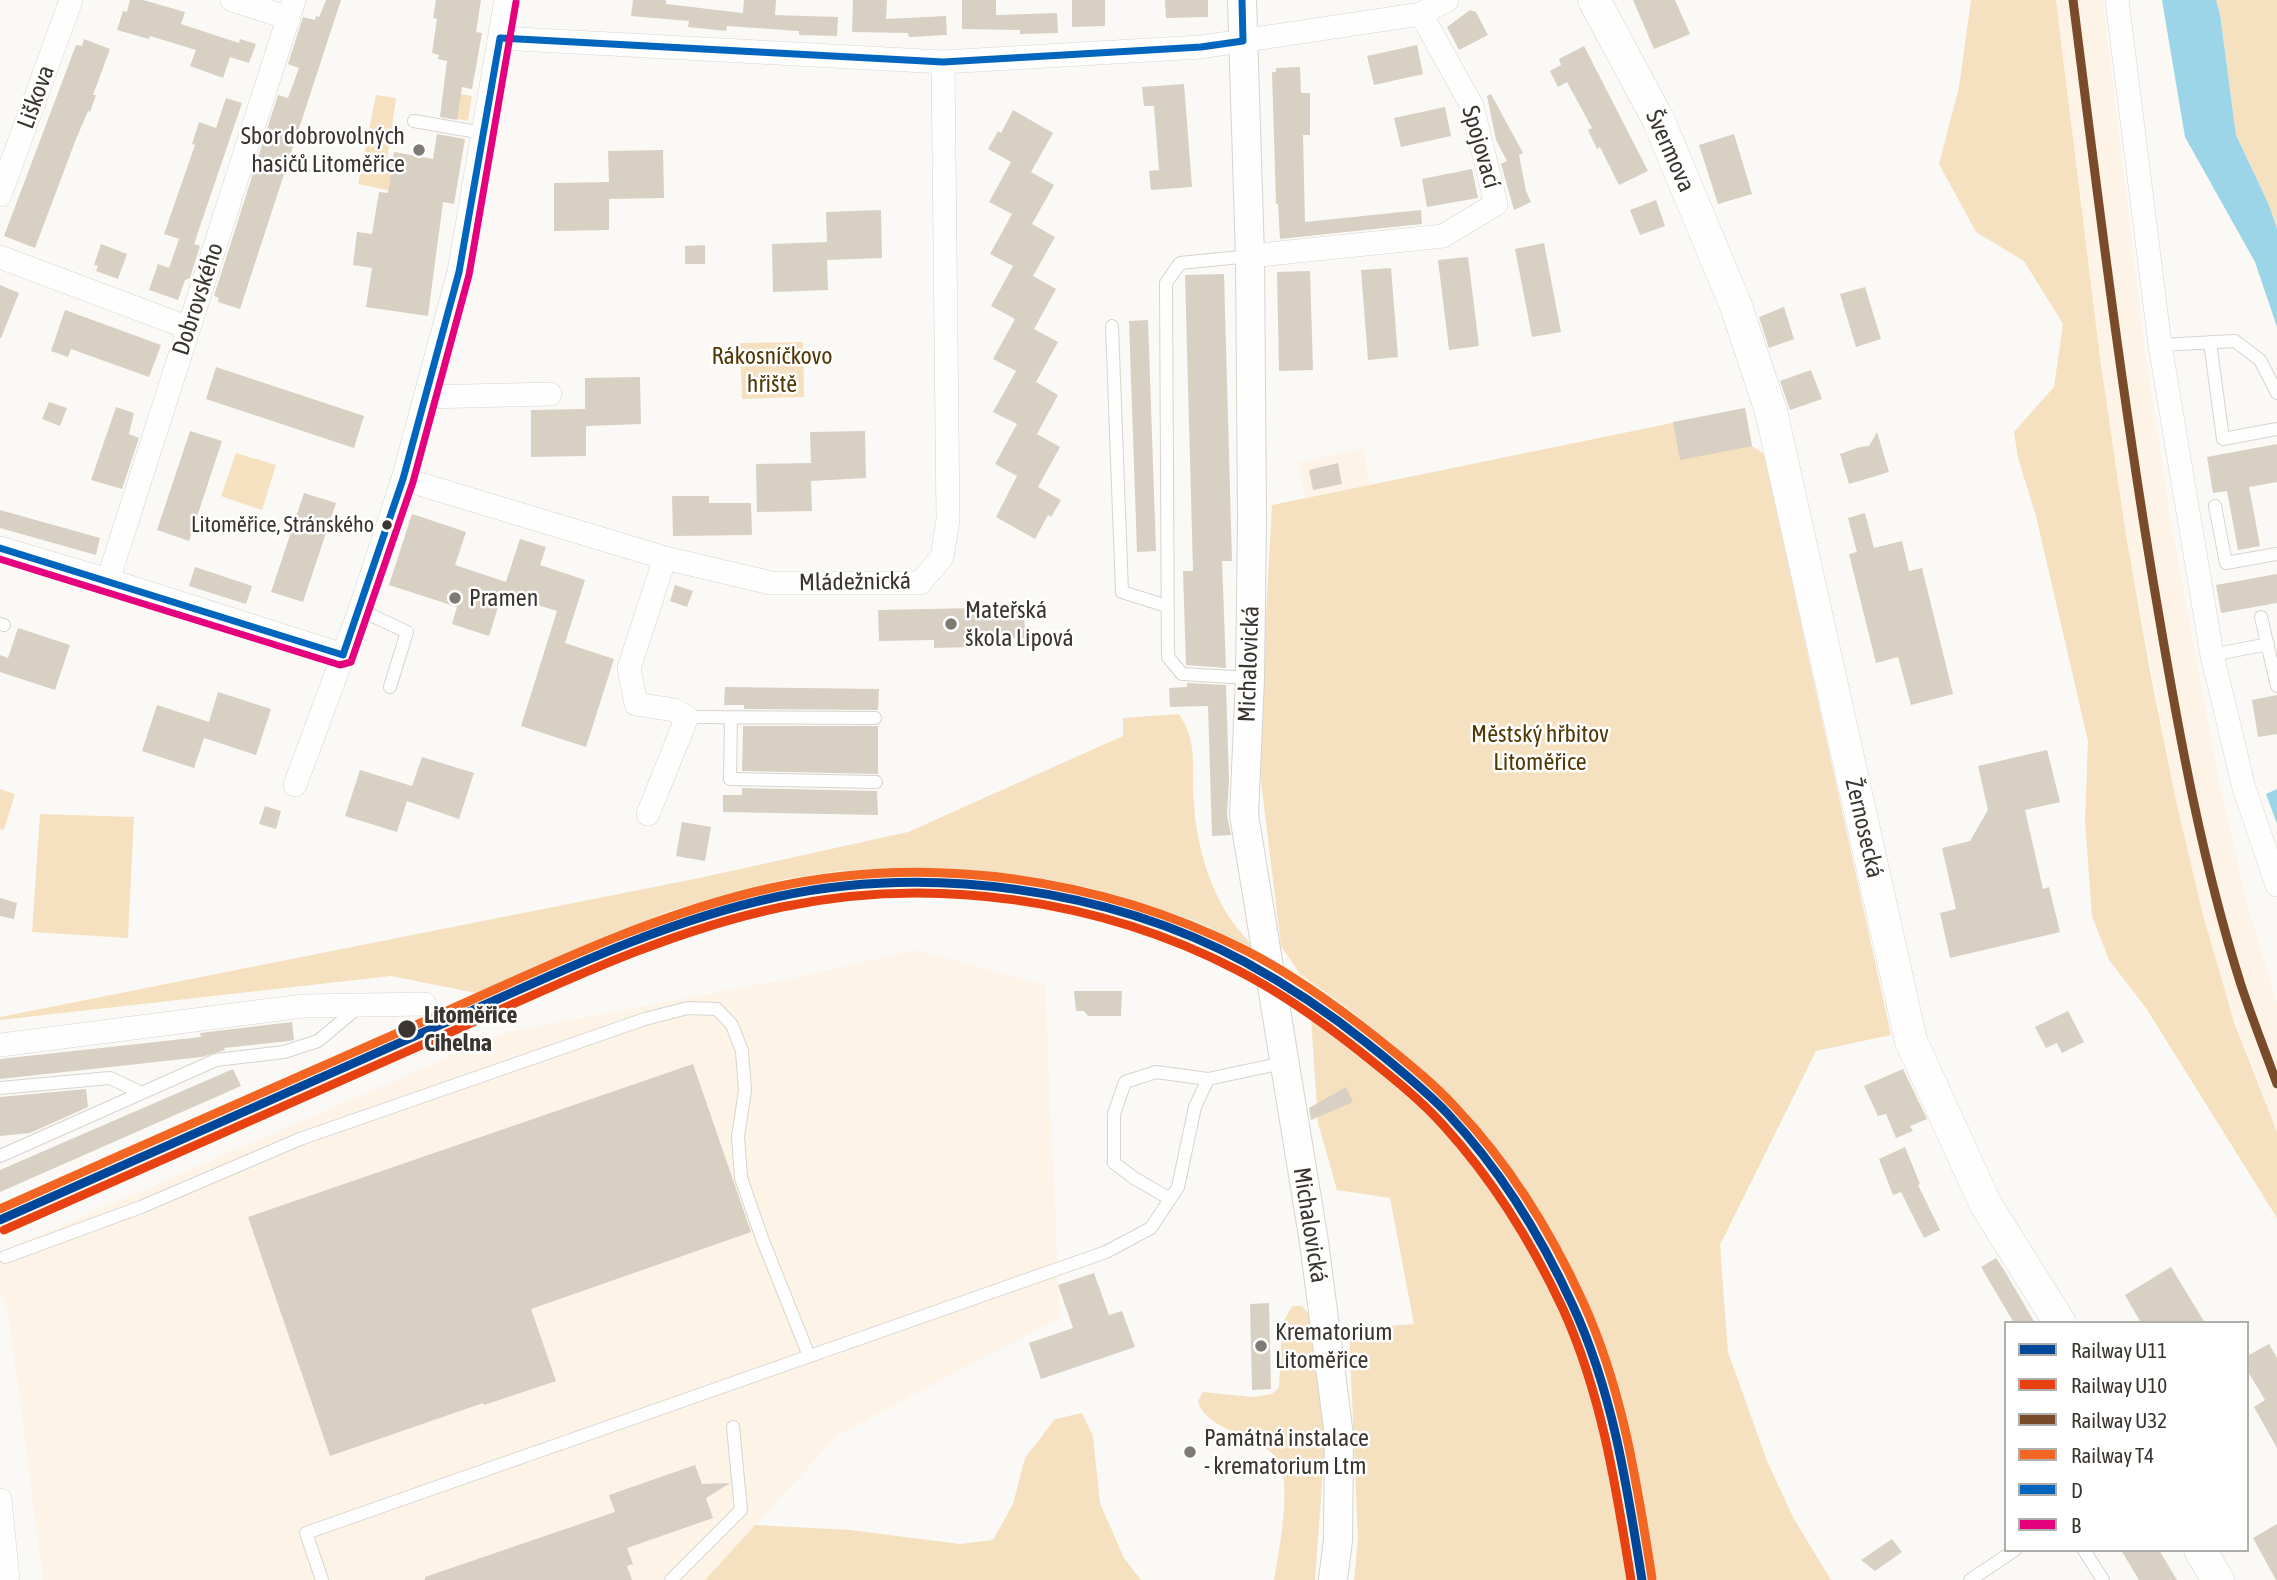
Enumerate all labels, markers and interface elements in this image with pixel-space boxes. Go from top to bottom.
street label: Liškova [11,61,61,133]
street label: Spojovací [1456,102,1506,192]
street label: Švermova [1639,106,1701,196]
place label: Sbor dobrovolných hasičů Litoměřice [241,122,405,178]
marker: Sbor dobrovolných hasičů Litoměřice [411,142,427,158]
street label: Dobrovského [166,239,230,359]
park label: Rákosníčkovo hřiště [711,342,833,398]
place label: Litoměřice, Stránského [191,512,374,538]
marker: Litoměřice, Stránského [380,518,394,532]
street label: Mládežnická [799,567,911,597]
place label: Pramen [469,584,538,612]
marker: Pramen [447,590,463,606]
place label: Mateřská škola Lipová [965,596,1074,652]
street label: Michalovická [1233,605,1265,723]
marker: Mateřská škola Lipová [943,616,959,632]
park label: Městský hřbitov Litoměřice [1471,720,1609,776]
street label: Žernosecká [1839,775,1889,881]
place label: Litoměřice Cihelna [424,1001,517,1057]
marker: Litoměřice Cihelna [396,1018,418,1040]
street label: Michalovická [1287,1165,1333,1285]
place label: Krematorium Litoměřice [1275,1318,1393,1374]
legend [2004,1321,2249,1552]
marker: Krematorium Litoměřice [1253,1338,1269,1354]
text: Railway U11 [2071,1338,2167,1362]
text: Railway U10 [2071,1373,2167,1397]
text: Railway U32 [2071,1408,2167,1432]
place label: Památná instalace - krematorium Ltm [1204,1424,1369,1480]
text: Railway T4 [2071,1443,2154,1467]
marker: Památná instalace - krematorium Ltm [1182,1444,1198,1460]
text: D [2071,1478,2083,1502]
text: B [2071,1513,2081,1537]

